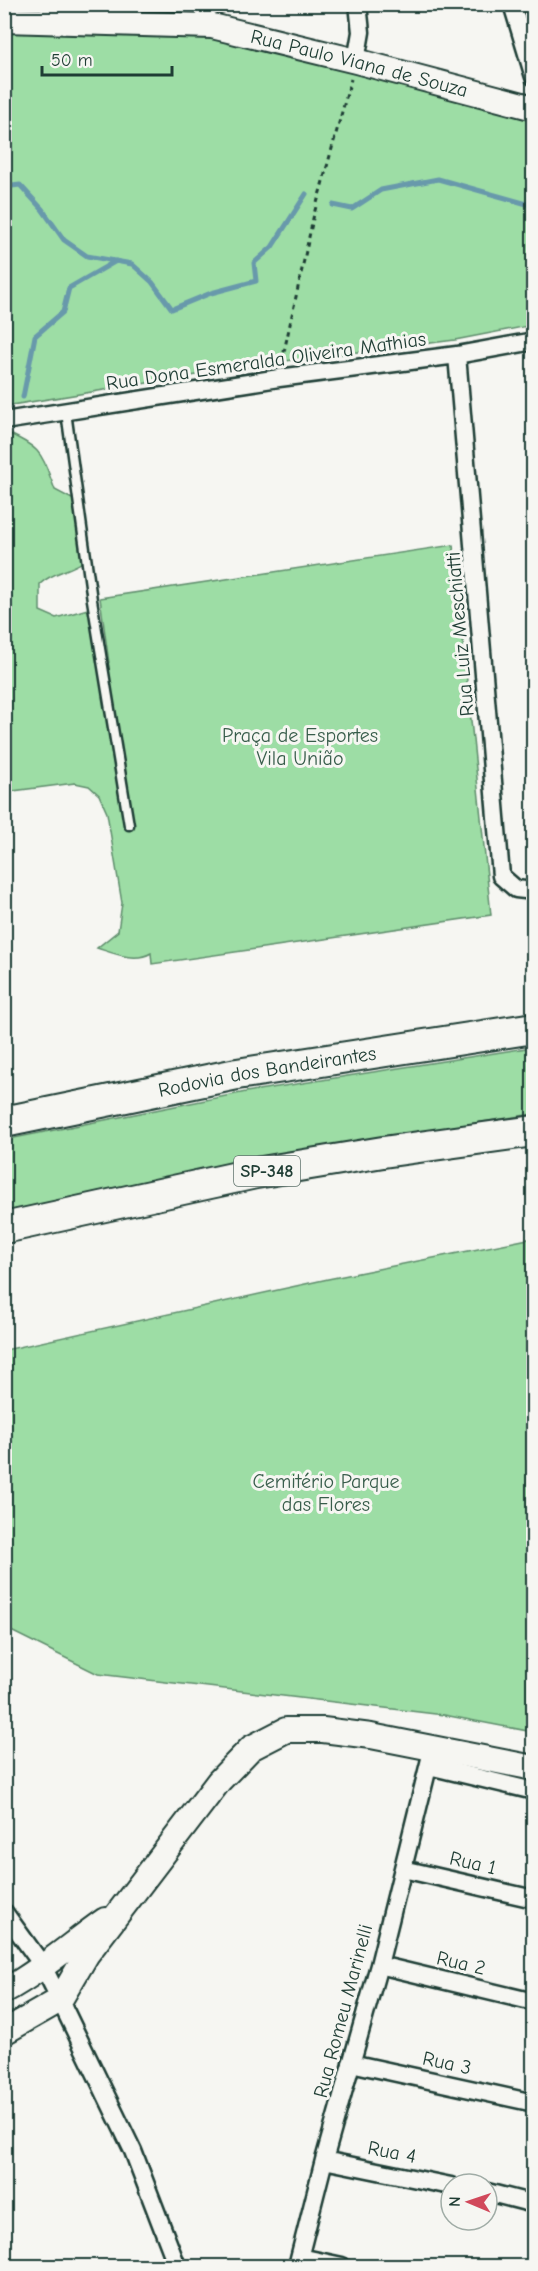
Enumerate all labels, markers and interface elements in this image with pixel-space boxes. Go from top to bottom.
street label: Rua Paulo Viana de Souza [248,24,470,102]
scale bar [42,39,172,77]
text: 50 m [51,50,93,71]
street label: Rua Dona Esmeralda Oliveira Mathias [105,327,427,395]
street label: Rua Luiz Meschiatti [441,551,479,717]
park label: Praça de Esportes Vila União [222,724,378,770]
street label: Rodovia dos Bandeirantes [156,1041,378,1101]
road number: SP-348 [234,1156,300,1186]
park label: Cemitério Parque das Flores [252,1470,400,1516]
street label: Rua 1 [447,1847,499,1879]
street label: Rua Romeu Marinelli [309,1922,377,2100]
street label: Rua 2 [434,1946,488,1980]
street label: Rua 3 [421,2047,473,2079]
street label: Rua 4 [366,2136,418,2168]
north arrow [439,2172,499,2232]
text: N [446,2196,464,2207]

